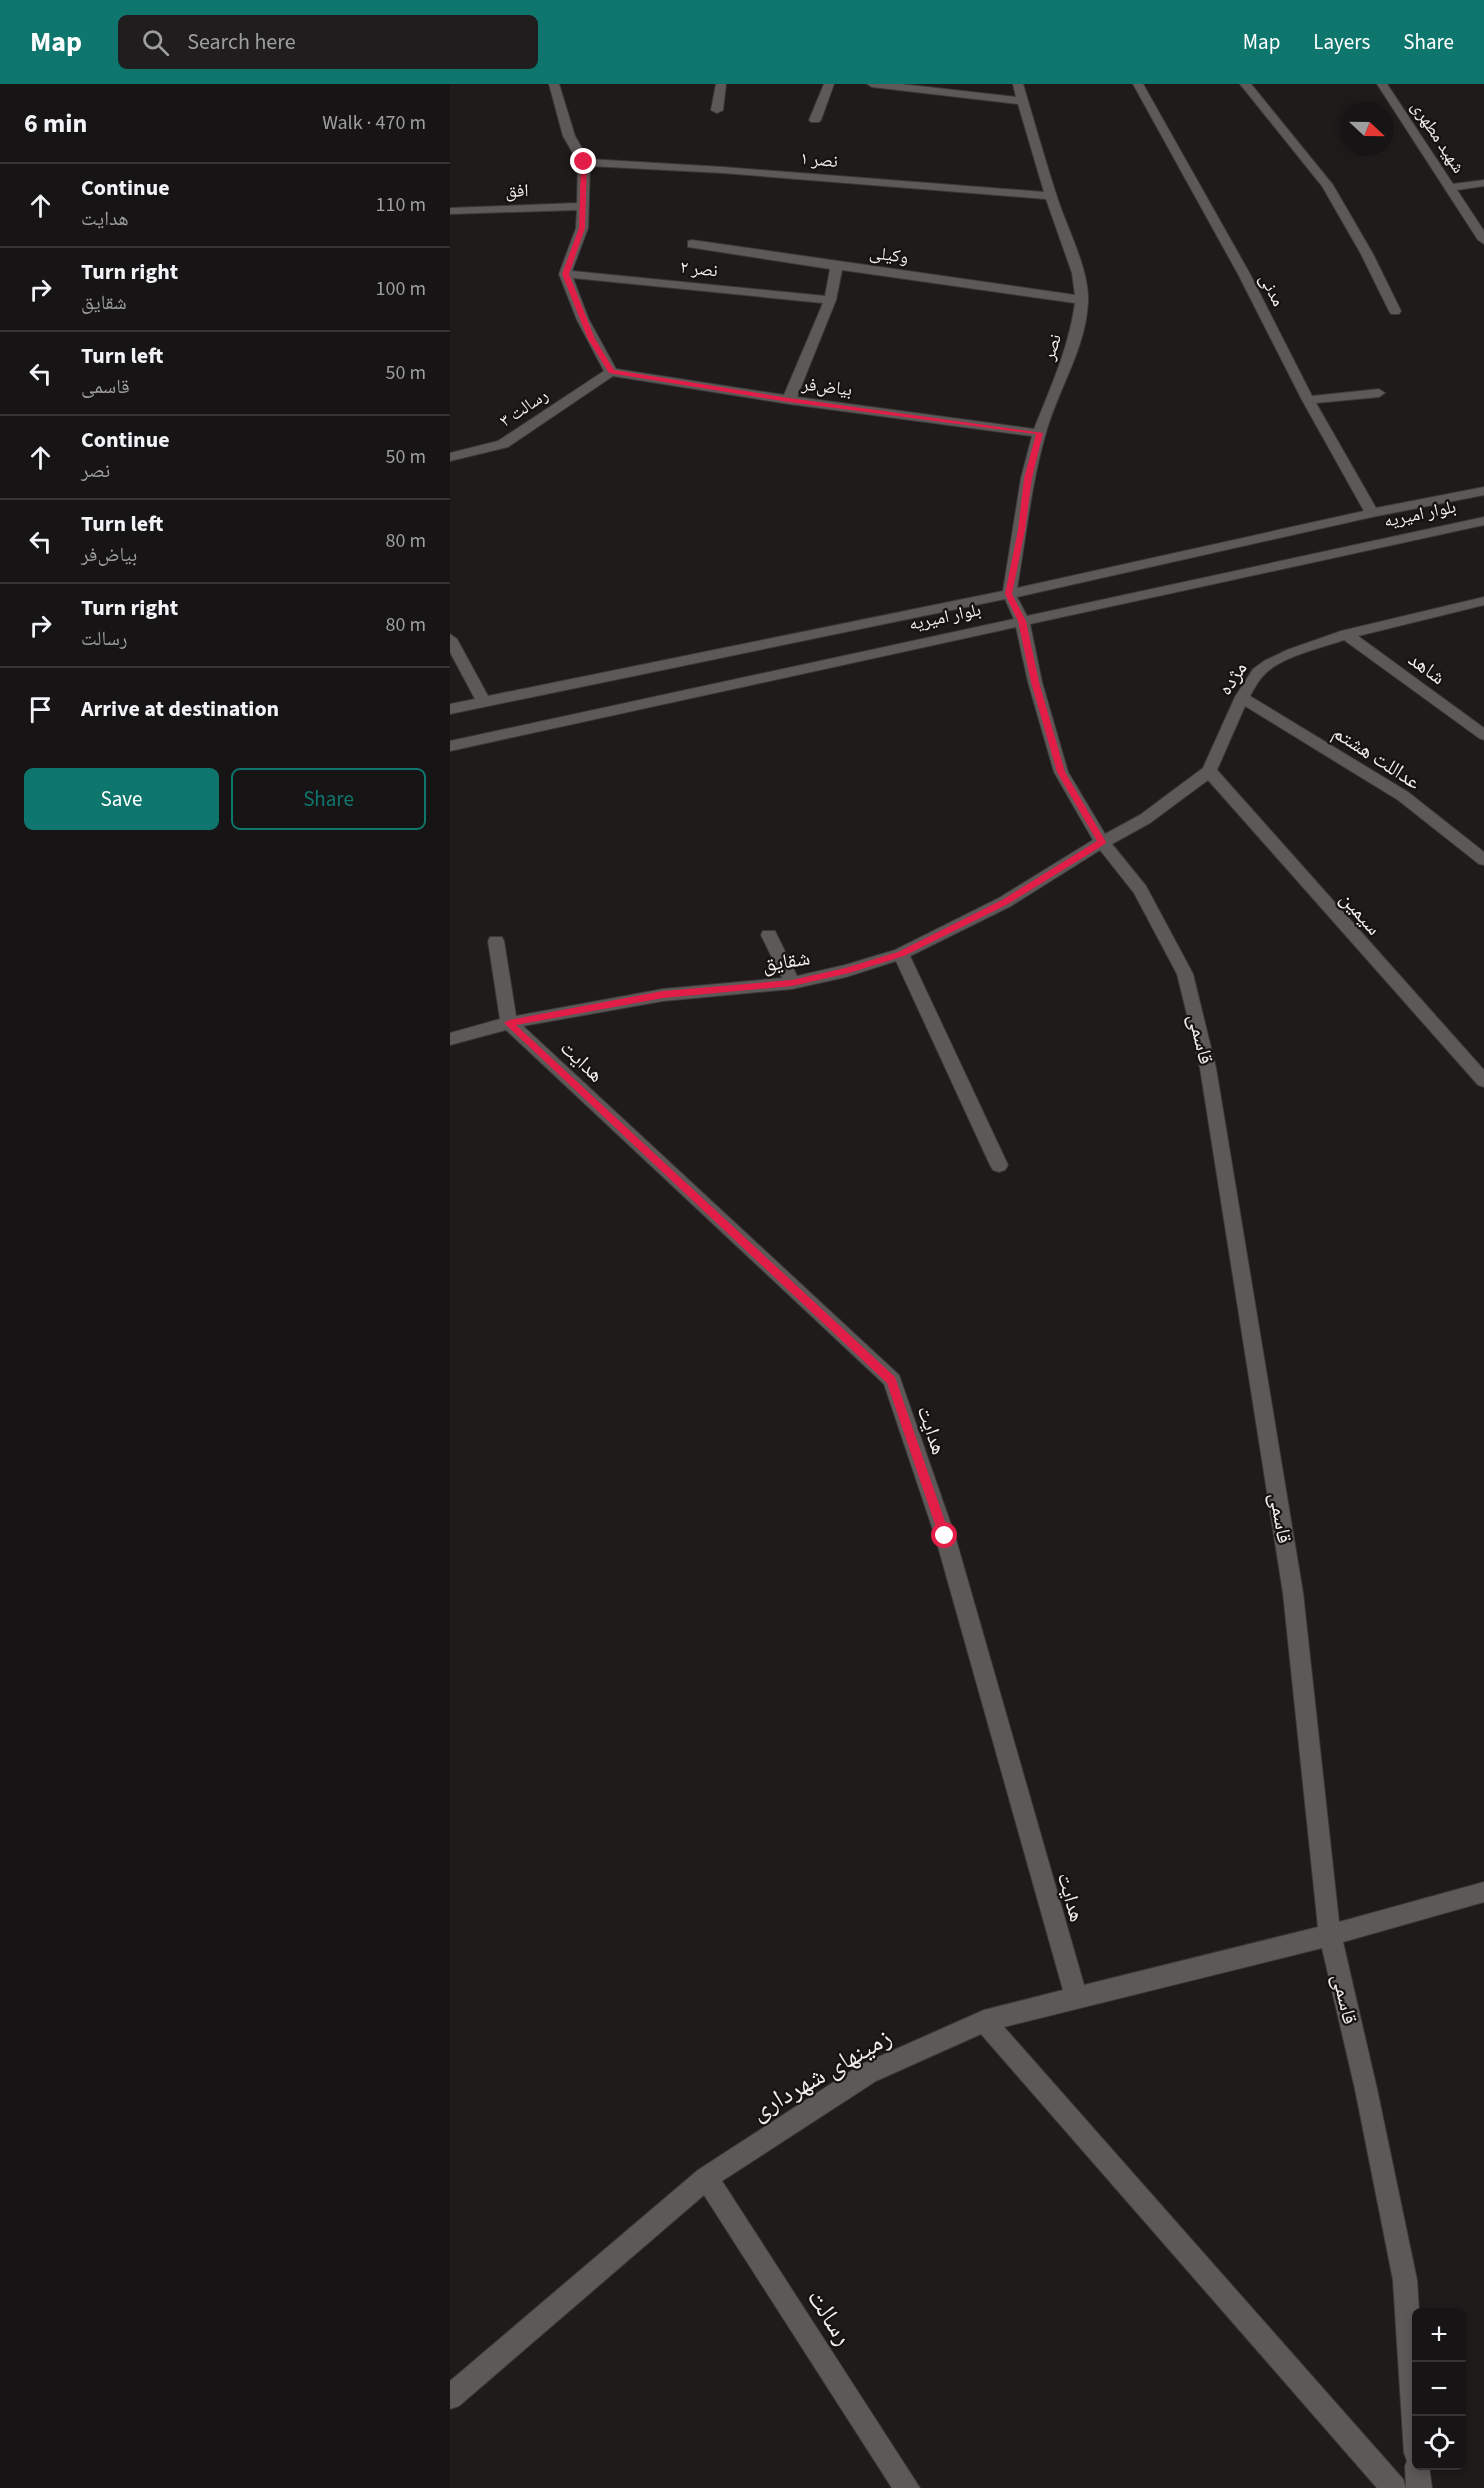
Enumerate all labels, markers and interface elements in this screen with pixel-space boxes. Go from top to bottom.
search box [118,15,538,69]
text: Map [30,22,82,62]
icon: search [139,26,172,59]
text: Search here [187,26,296,58]
text: Map [1243,27,1280,57]
text: Layers [1313,27,1370,57]
text: Share [1403,27,1454,57]
street label: شهید مطهری [1405,96,1471,178]
north arrow [1340,102,1394,156]
text: 6 min [24,105,87,142]
text: Walk · 470 m [322,109,426,137]
street label: نصر ۱ [799,146,839,174]
route end [570,148,596,174]
text: Continue [81,172,170,204]
street label: افق [505,178,529,204]
icon: ahead [24,189,57,222]
text: 110 m [376,191,426,219]
text: هدایت [81,205,129,233]
street label: وکیلی [868,240,910,270]
street label: نصر ۲ [679,255,719,283]
text: Turn right [81,256,178,288]
street label: مدنی [1253,269,1291,311]
icon: right [24,273,57,306]
text: 100 m [376,275,426,303]
text: شقایق [81,289,127,317]
street label: نصر [1036,331,1068,364]
text: Turn left [81,340,163,372]
icon: left [24,357,57,390]
text: 50 m [386,359,426,387]
street label: بیاض‌فر [799,371,854,402]
text: قاسمی [81,373,130,401]
street label: رسالت ۳ [495,383,553,433]
text: Continue [81,424,170,456]
icon: ahead [24,441,57,474]
text: 50 m [386,443,426,471]
text: نصر [81,457,110,485]
street label: بلوار امیریه [1382,494,1458,534]
text: Turn left [81,508,163,540]
icon: left [24,525,57,558]
text: 80 m [386,527,426,555]
text: بیاض‌فر [81,541,137,569]
text: Turn right [81,592,178,624]
street label: بلوار امیریه [907,597,983,637]
icon: right [24,609,57,642]
text: 80 m [386,611,426,639]
text: رسالت [81,625,128,653]
street label: شاهد [1402,644,1452,692]
street label: مژده [1210,655,1254,701]
icon: arrive [24,693,57,726]
text: Arrive at destination [81,693,279,725]
street label: عداللت هشتم [1327,717,1427,797]
button: Save [24,768,219,830]
button: Share [231,768,426,830]
street label: سیمین [1333,884,1389,942]
street label: شقایق [760,942,812,980]
street label: قاسمی [1181,1011,1221,1067]
street label: هدایت [553,1033,611,1089]
street label: هدایت [910,1401,954,1459]
street label: قاسمی [1262,1490,1300,1546]
route start [931,1522,957,1548]
street label: هدایت [1050,1869,1092,1925]
street label: قاسمی [1325,1971,1365,2027]
street label: زمینهای شهرداری [744,2019,898,2129]
street label: رسالت [798,2282,862,2352]
map controls [1412,2308,1466,2470]
button: + [1412,2308,1466,2362]
button: − [1412,2362,1466,2416]
button: locate [1412,2416,1466,2470]

